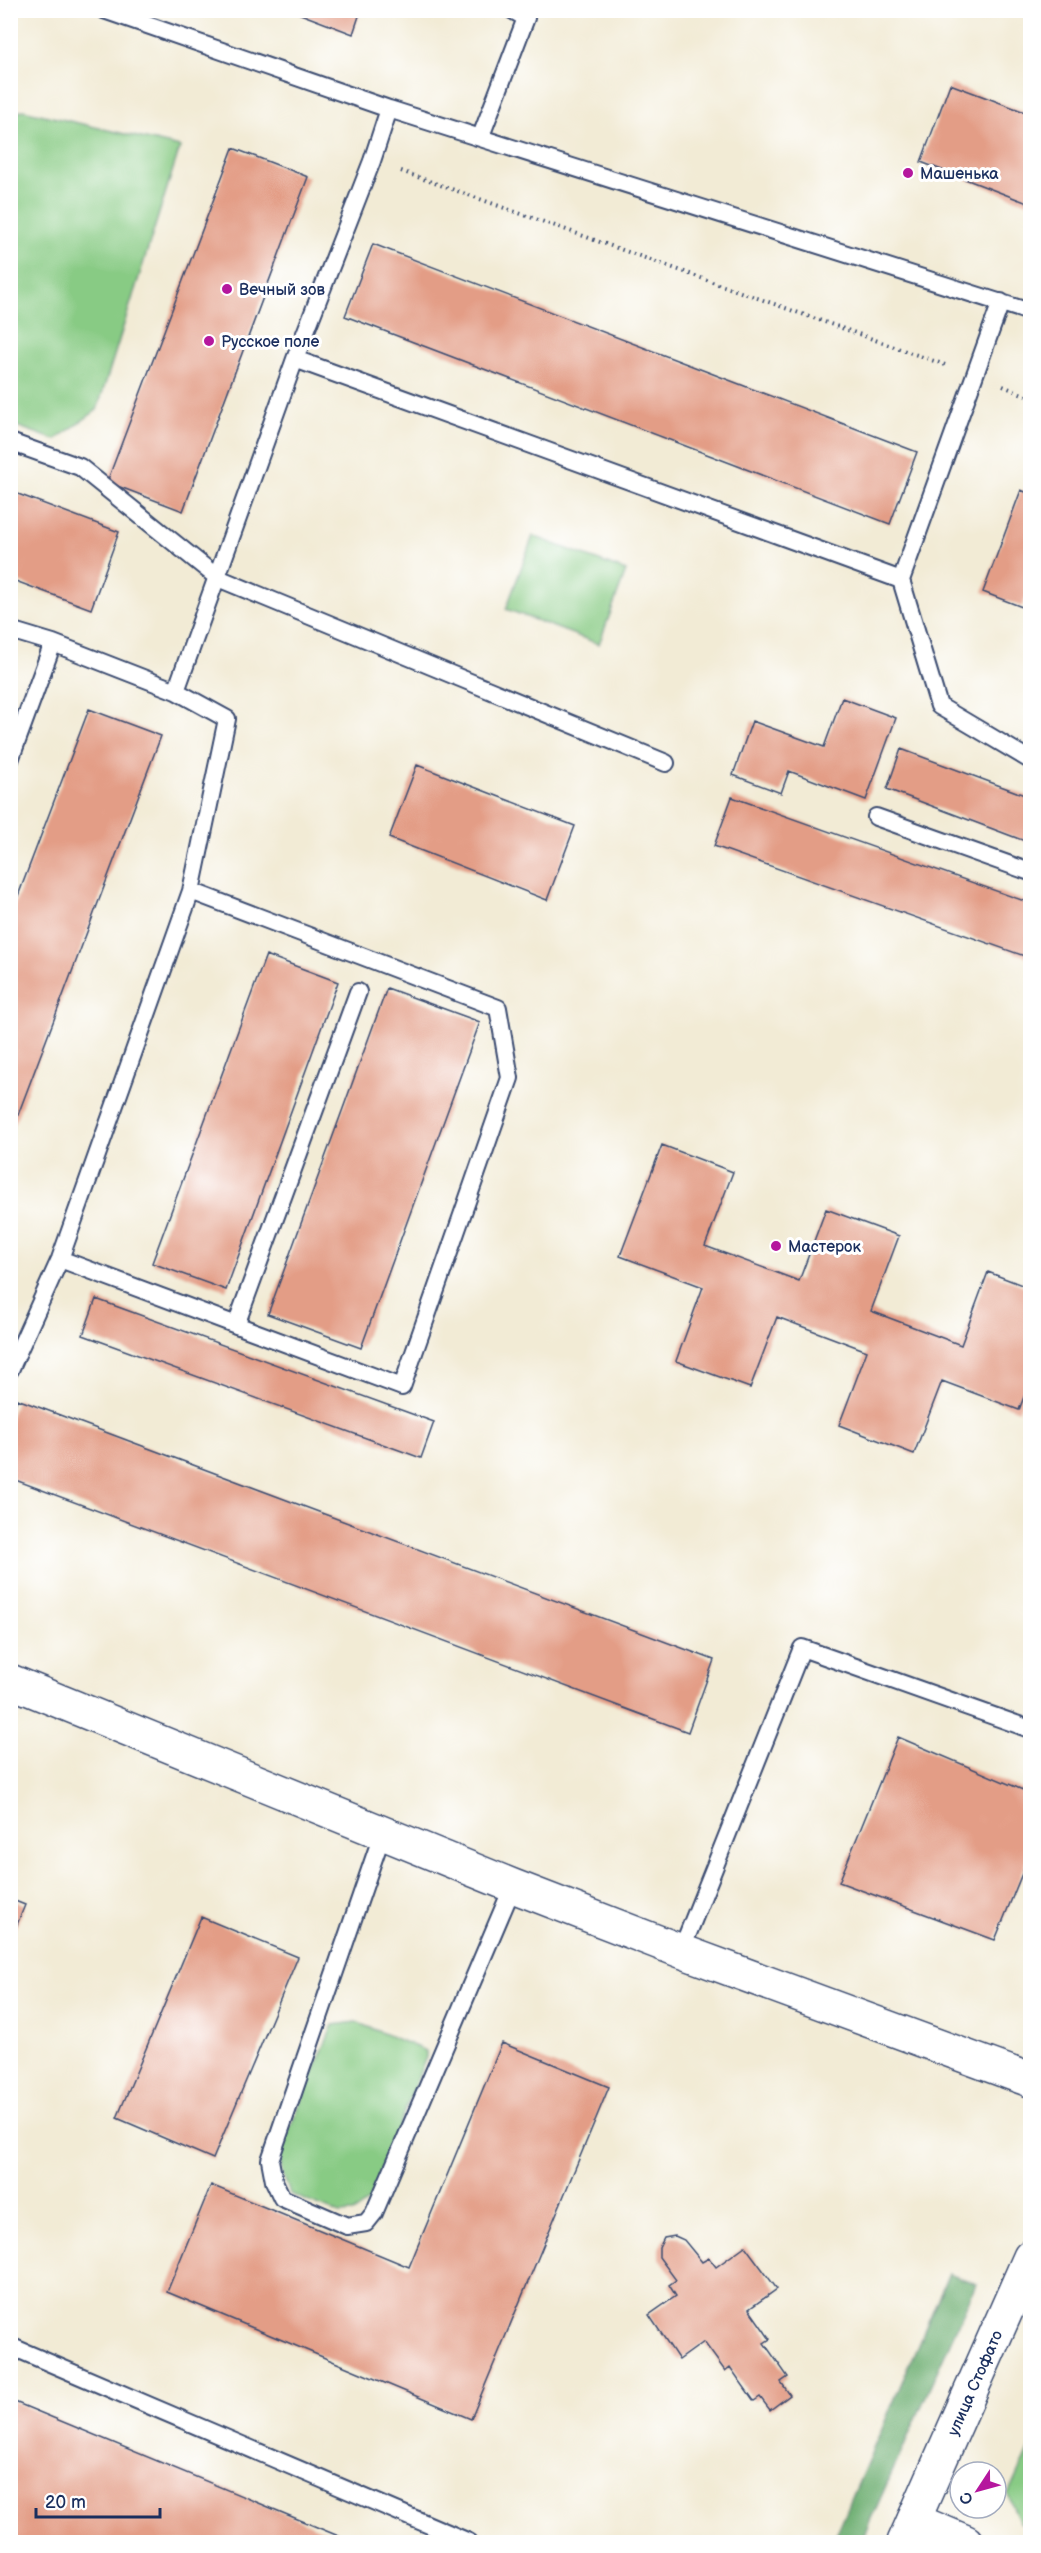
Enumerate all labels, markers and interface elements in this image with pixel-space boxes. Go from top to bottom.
place label: Машенька [920,165,999,184]
marker: Машенька [901,166,915,180]
place label: Вечный зов [239,281,325,300]
marker: Вечный зов [220,282,234,296]
place label: Русское поле [221,333,320,352]
marker: Русское поле [202,334,216,348]
place label: Мастерок [788,1238,861,1257]
marker: Мастерок [769,1239,783,1253]
street label: улица Стофато [944,2328,1007,2439]
north arrow [948,2460,1008,2520]
scale bar [36,2481,160,2519]
text: С [956,2488,978,2508]
text: 20 m [45,2492,86,2513]

